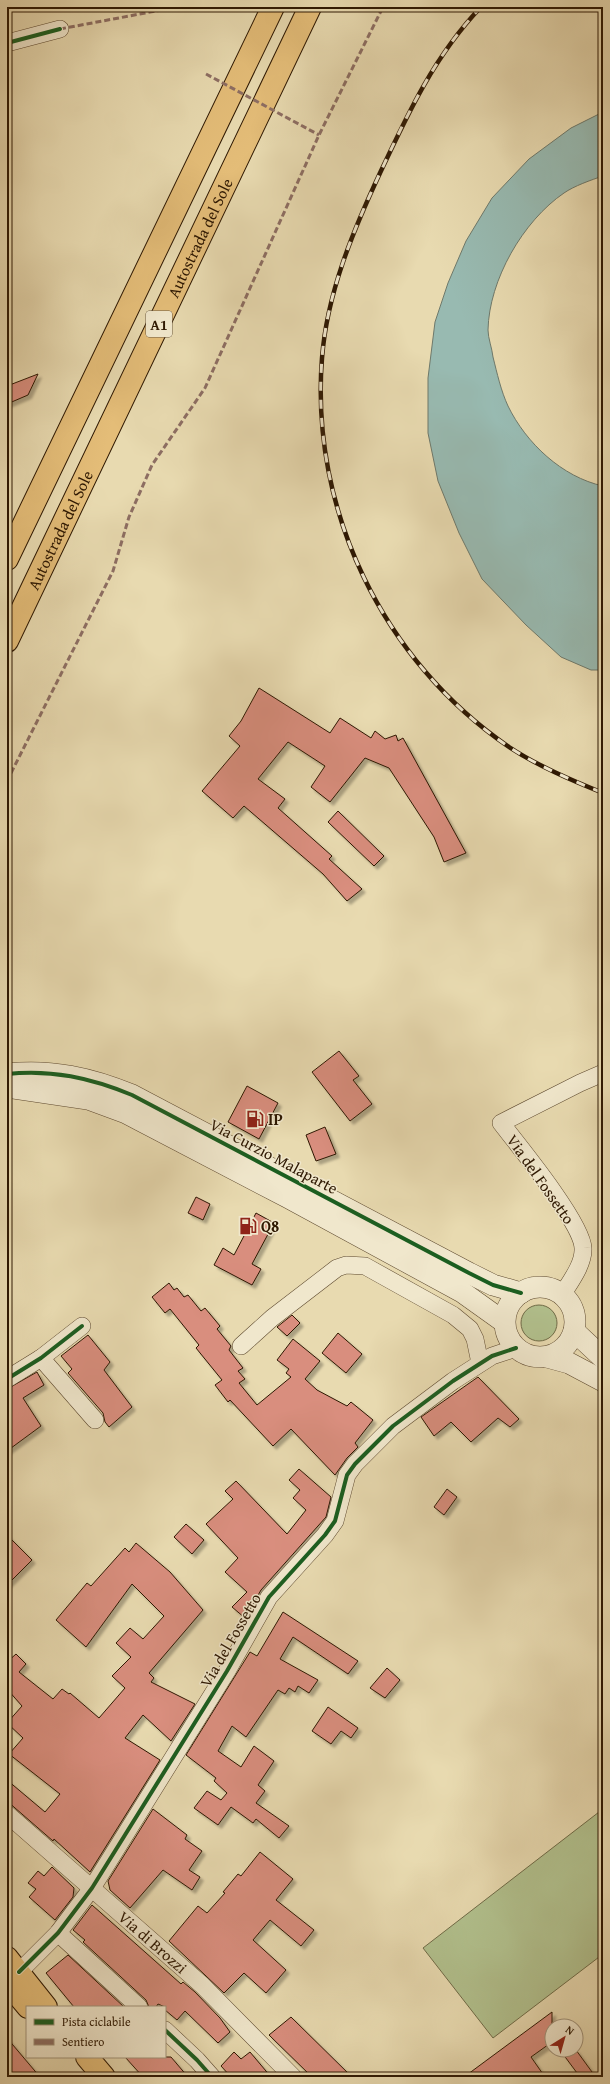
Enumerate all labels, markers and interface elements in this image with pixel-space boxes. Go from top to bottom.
street label: Autostrada del Sole [161,174,239,301]
road number: A1 [146,311,172,337]
street label: Autostrada del Sole [21,466,99,594]
place label: IP [268,1107,283,1131]
fuel station icon: IP [245,1109,265,1129]
street label: Via Curzio Malaparte [206,1112,342,1200]
street label: Via del Fossetto [501,1129,581,1229]
place label: Q8 [261,1214,279,1238]
fuel station icon: Q8 [238,1216,258,1236]
street label: Via del Fossetto [193,1588,267,1692]
street label: Via di Brozzi [113,1905,193,1979]
legend [26,2006,166,2058]
text: Pista ciclabile [62,2013,131,2030]
north arrow [544,2018,584,2058]
text: N [562,2021,578,2039]
text: Sentiero [62,2033,104,2050]

